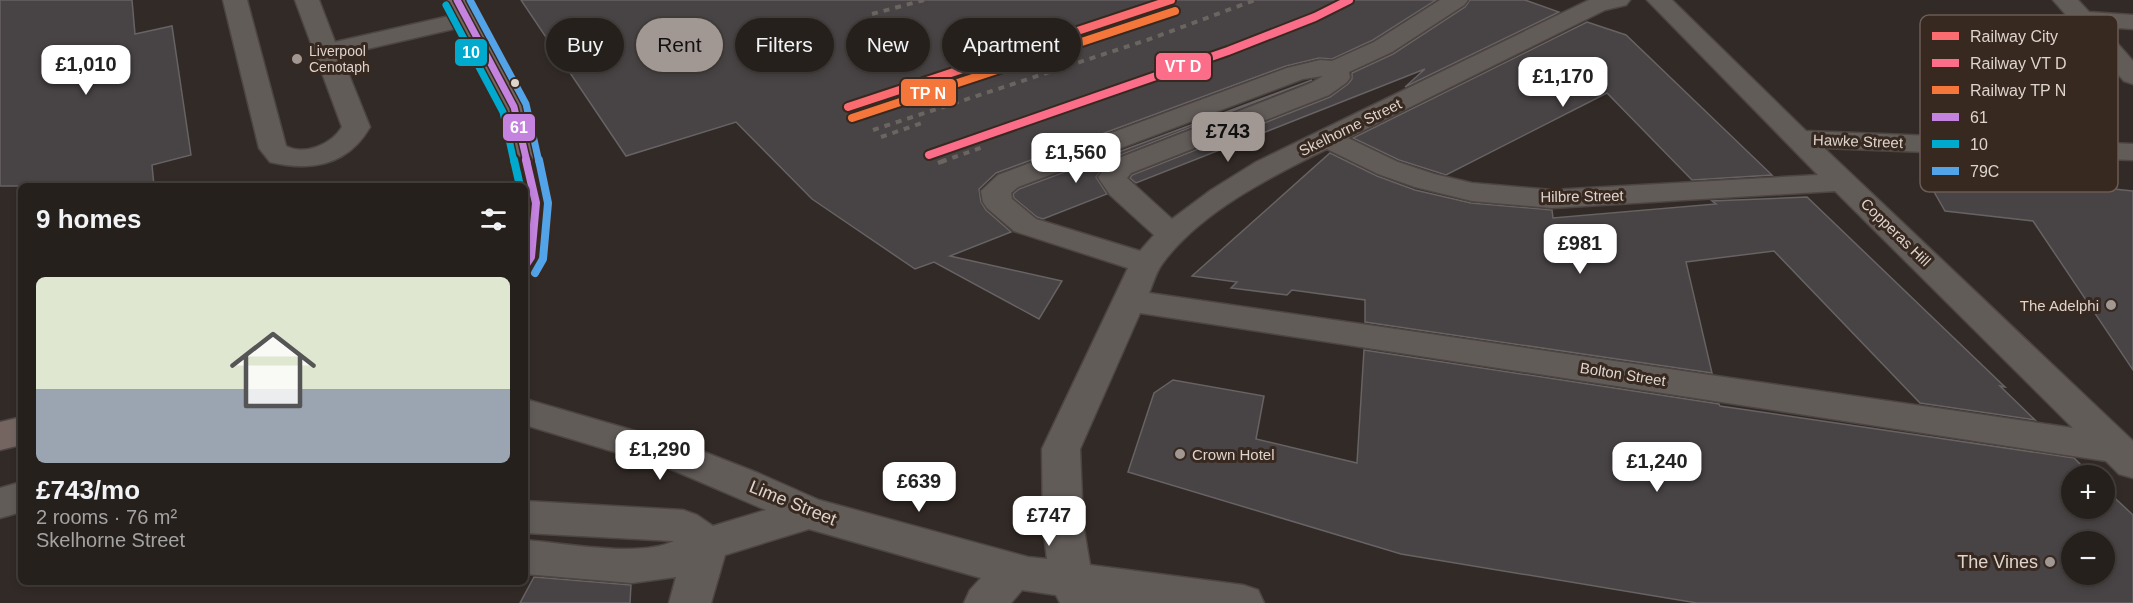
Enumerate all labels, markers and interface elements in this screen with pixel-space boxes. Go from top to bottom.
legend [1920,15,2118,192]
chip: Buy [546,18,624,72]
chip: Rent [636,18,723,72]
chip: Filters [735,18,834,72]
chip: New [846,18,930,72]
chip: Apartment [942,18,1081,72]
text: Railway City [1970,28,2058,45]
line badge: 10 [454,38,488,67]
place label: Liverpool Cenotaph [309,43,370,75]
text: 10 [462,44,480,61]
pin: £1,010 [37,45,135,96]
marker: Liverpool Cenotaph [290,52,304,66]
line badge: VT D [1155,52,1212,81]
text: £1,010 [55,53,117,75]
text: Railway VT D [1970,55,2067,72]
pin: £1,170 [1514,57,1612,108]
text: VT D [1165,58,1201,75]
text: £1,170 [1532,65,1594,87]
unlabelled marker [509,77,521,89]
line badge: TP N [900,78,957,107]
text: Railway TP N [1970,82,2066,99]
text: TP N [910,85,946,102]
street label: Skelhorne Street [1296,95,1405,159]
text: 61 [1970,109,1988,126]
pin: £743 [1192,112,1264,163]
line badge: 61 [502,113,536,142]
text: 61 [510,119,528,136]
text: £743 [1206,120,1250,142]
street label: Hawke Street [1813,131,1904,151]
pin: £1,560 [1027,133,1125,184]
text: 10 [1970,136,1988,153]
text: £1,560 [1045,141,1107,163]
text: 79C [1970,163,1999,180]
street label: Hilbre Street [1540,187,1625,205]
street label: Copperas Hill [1858,195,1934,269]
icon: filters [477,203,510,236]
text: 9 homes [36,204,142,234]
pin: £981 [1544,224,1616,275]
text: £981 [1558,232,1602,254]
place label: The Adelphi [2020,297,2099,314]
marker: The Adelphi [2104,298,2118,312]
icon: home [219,316,327,424]
street label: Bolton Street [1579,359,1668,389]
pin: £1,290 [611,430,709,481]
text: £1,290 [629,438,691,460]
pin: £1,240 [1608,442,1706,493]
place label: Crown Hotel [1192,446,1275,463]
marker: Crown Hotel [1173,447,1187,461]
text: £1,240 [1626,450,1688,472]
pin: £639 [883,462,955,513]
map controls [2061,465,2115,585]
button: + [2061,465,2115,519]
text: £639 [897,470,941,492]
text: £743/mo [36,475,140,505]
street label: Lime Street [747,476,839,530]
pin: £747 [1013,496,1085,547]
text: £747 [1027,504,1071,526]
text: 2 rooms · 76 m² [36,506,177,528]
text: Skelhorne Street [36,529,185,551]
button: − [2061,531,2115,585]
place label: The Vines [1957,552,2038,572]
marker: The Vines [2043,555,2057,569]

